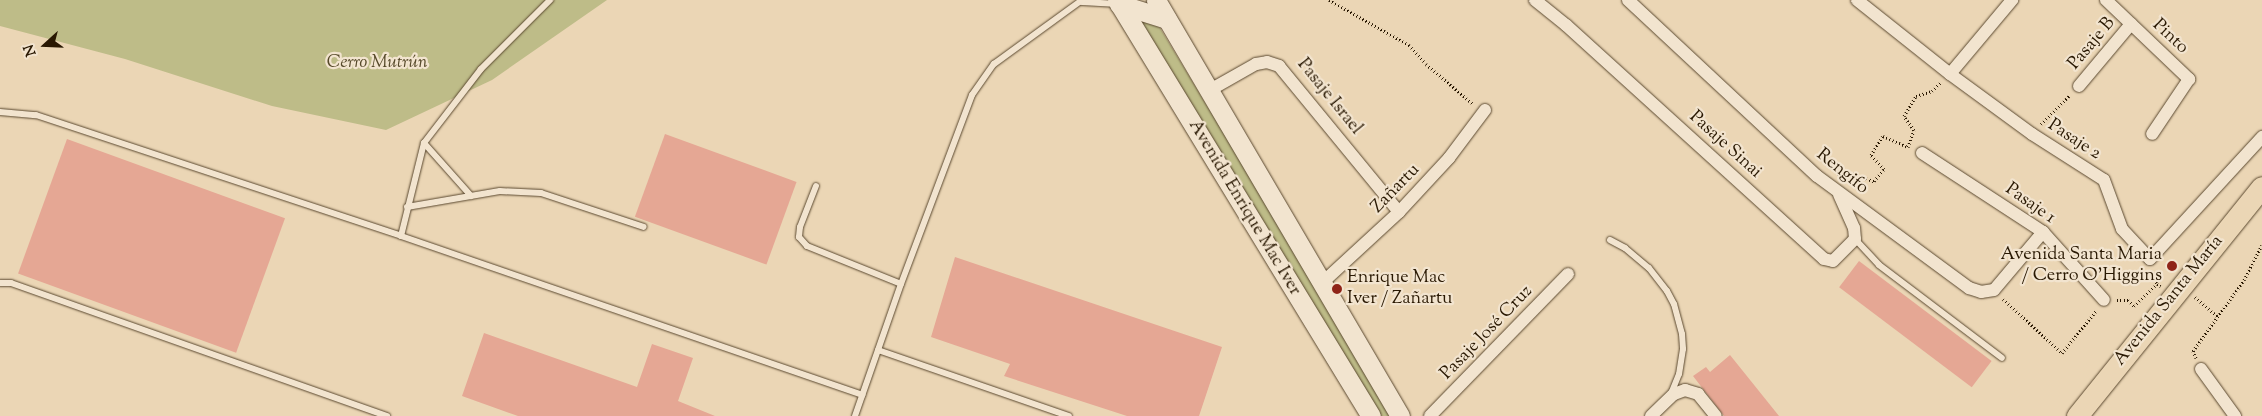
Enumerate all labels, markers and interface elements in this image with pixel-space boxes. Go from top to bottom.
street label: Pasaje B [2064,13,2120,75]
street label: Pinto [2147,15,2193,59]
north arrow [20,20,70,70]
text: N [20,41,42,59]
park label: Cerro Mutrún [327,52,427,74]
street label: Pasaje Israel [1292,55,1366,139]
street label: Pasaje Sinai [1684,107,1766,183]
street label: Pasaje 2 [2043,115,2105,165]
street label: Avenida Enrique Mac Iver [1183,116,1305,300]
street label: Rengifo [1812,144,1872,200]
street label: Zañartu [1367,160,1425,218]
street label: Pasaje 1 [2001,179,2059,229]
street label: Avenida Santa María [2110,231,2228,371]
place label: Avenida Santa Maria / Cerro O'Higgins [2001,245,2162,288]
marker: Avenida Santa Maria / Cerro O'Higgins [2166,260,2178,272]
place label: Enrique Mac Iver / Zañartu [1347,268,1452,310]
street label: Pasaje José Cruz [1436,281,1538,385]
marker: Enrique Mac Iver / Zañartu [1331,283,1343,295]

